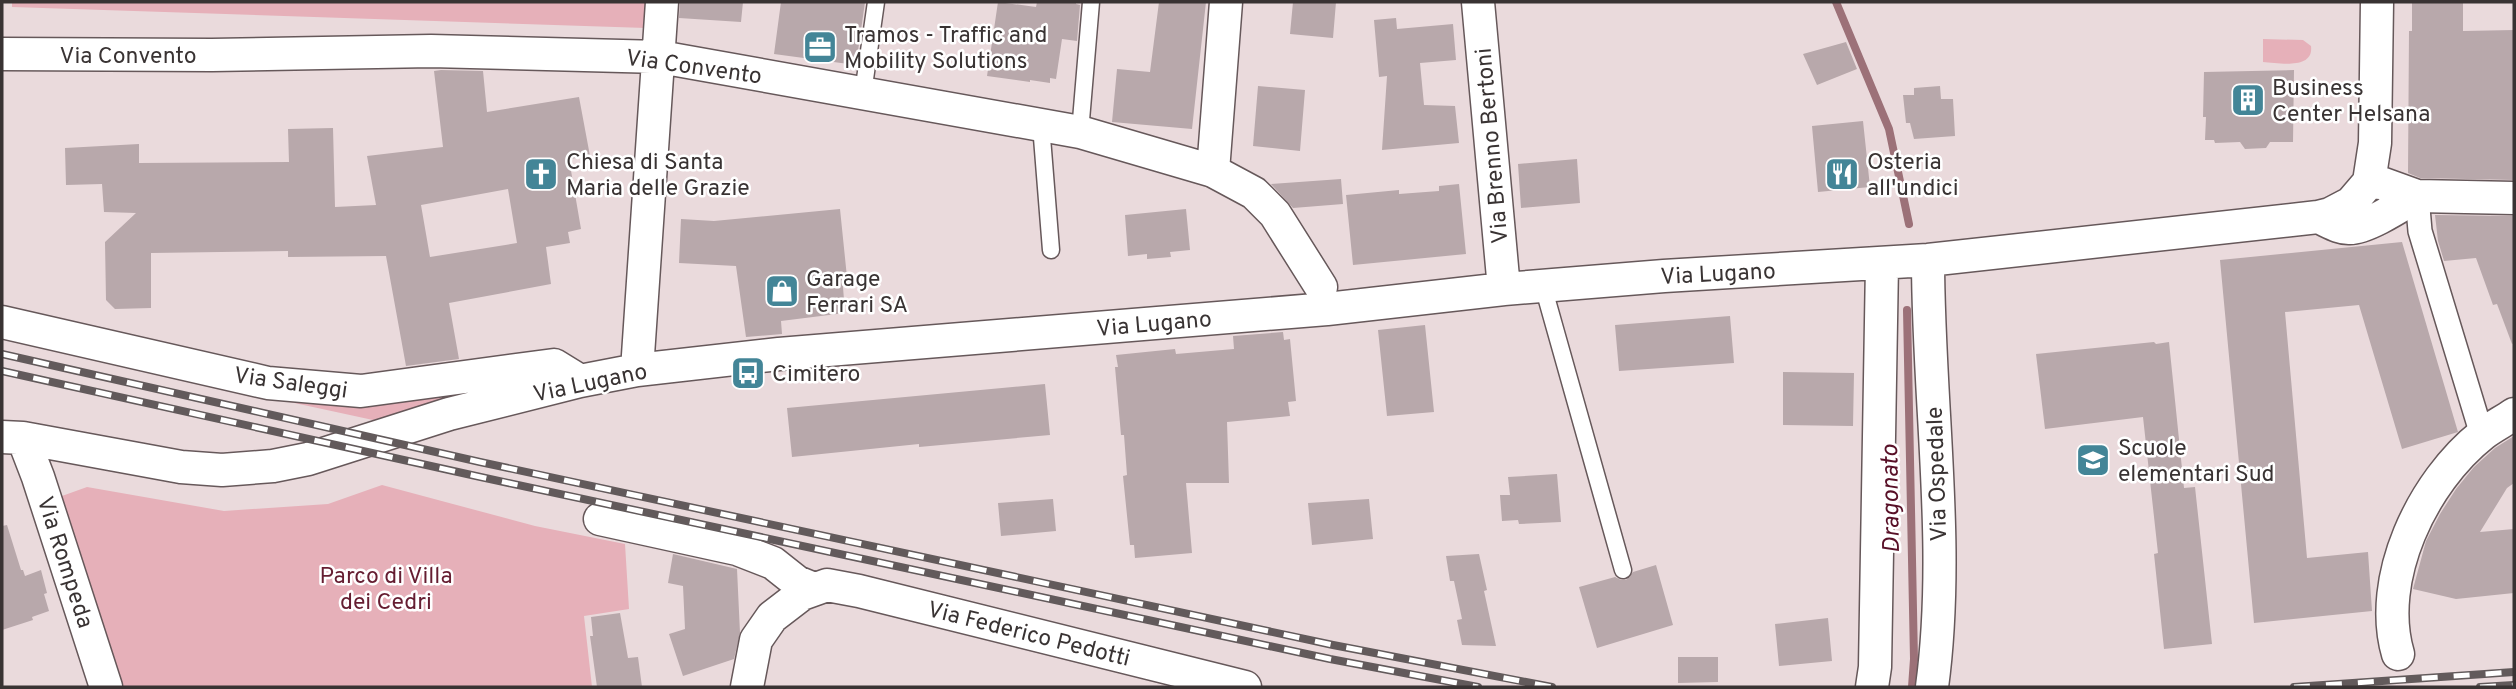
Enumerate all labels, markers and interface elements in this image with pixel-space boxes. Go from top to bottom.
place label: Tramos - Traffic and Mobility Solutions [844,22,1047,77]
office icon: Tramos - Traffic and Mobility Solutions [801,28,839,66]
street label: Via Convento [59,43,197,72]
street label: Via Convento [624,45,764,92]
street label: Via Brenno Bertoni [1470,47,1516,245]
place label: Business Center Helsana [2272,75,2430,130]
building icon: Business Center Helsana [2229,81,2267,119]
place label: Chiesa di Santa Maria delle Grazie [566,149,750,204]
place label: Osteria all'undici [1867,149,1959,204]
church icon: Chiesa di Santa Maria delle Grazie [522,155,560,193]
restaurant icon: Osteria all'undici [1823,155,1861,193]
street label: Via Lugano [1660,258,1777,293]
place label: Garage Ferrari SA [806,266,908,321]
shop icon: Garage Ferrari SA [763,272,801,310]
street label: Via Lugano [1095,306,1213,345]
bus stop icon: Cimitero [729,354,767,392]
street label: Via Lugano [531,358,650,411]
place label: Cimitero [772,361,860,390]
street label: Via Saleggi [232,362,349,407]
street label: Via Ospedale [1922,406,1955,542]
place label: Scuole elementari Sud [2118,435,2275,490]
school or university icon: Scuole elementari Sud [2074,441,2112,479]
water label: Dragonato [1876,444,1908,554]
street label: Via Rompeda [29,493,99,632]
park label: Parco di Villa dei Cedri [320,563,452,618]
street label: Via Federico Pedotti [924,596,1133,675]

